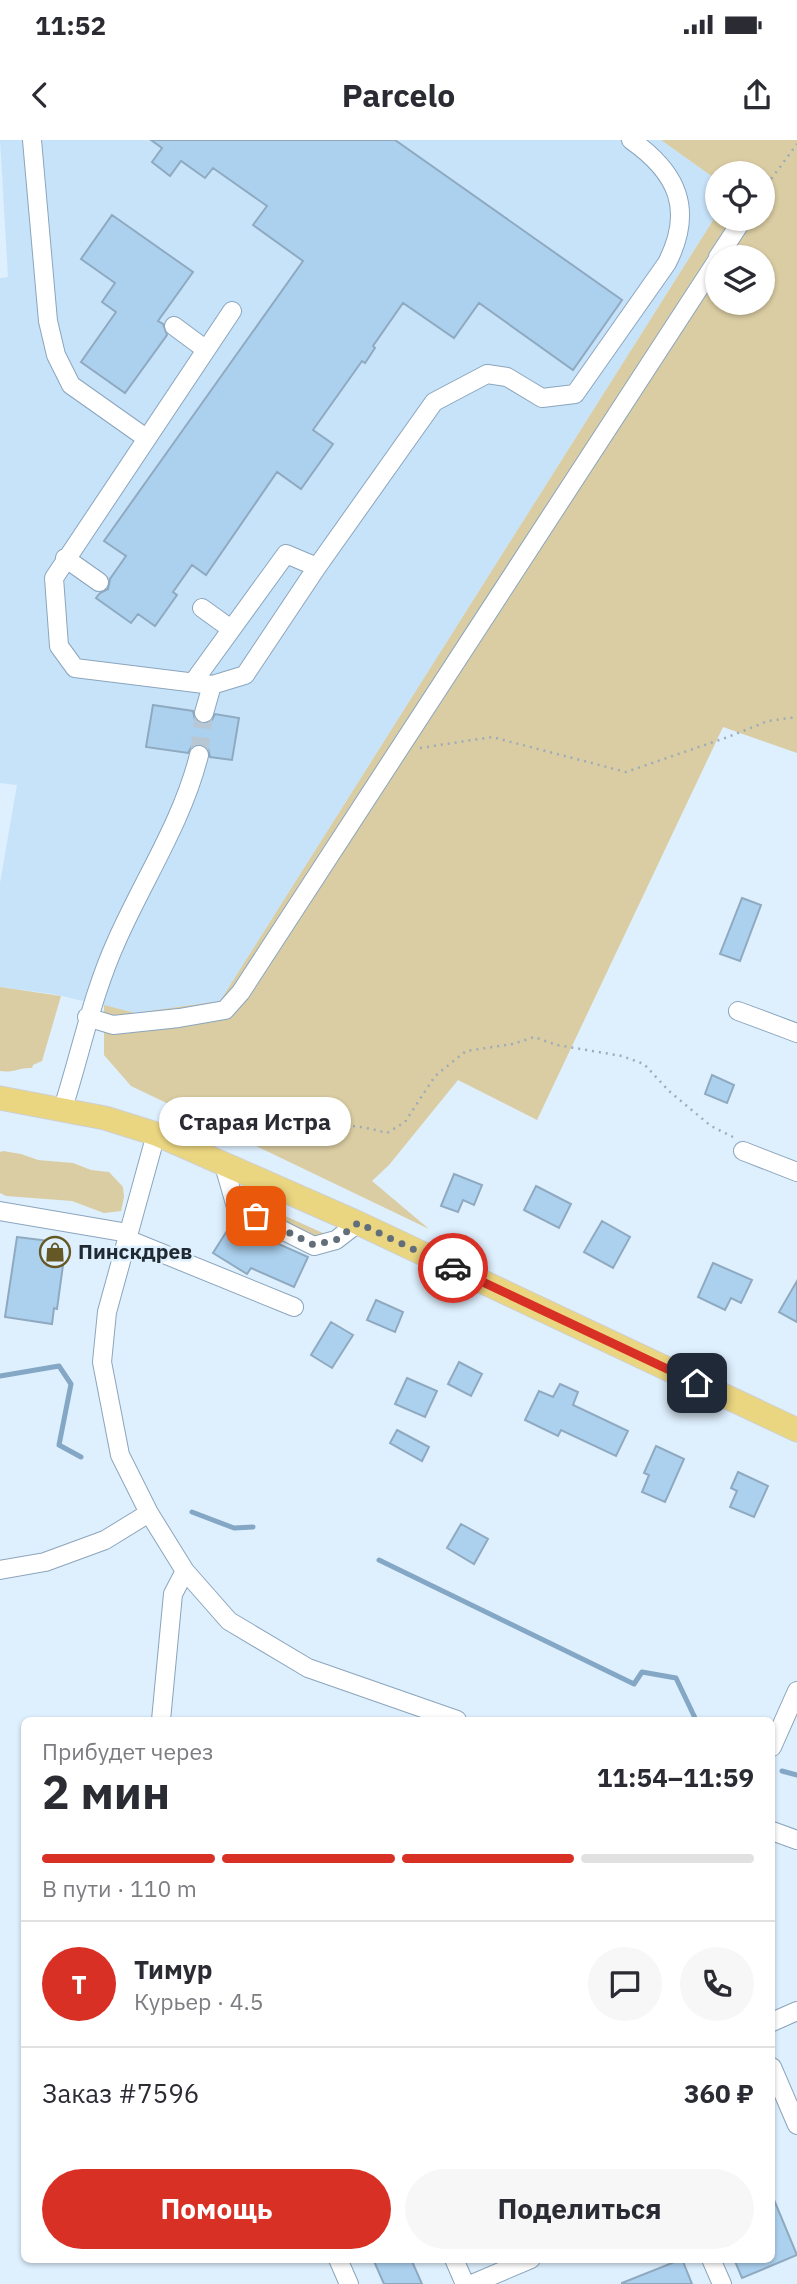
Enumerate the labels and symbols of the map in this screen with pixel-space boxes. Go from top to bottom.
callout: Старая Истра [160,1097,352,1146]
pin [226,1186,286,1246]
courier [418,1233,488,1303]
shop icon: Пинскдрев [38,1235,72,1269]
place label: Пинскдрев [78,1237,192,1265]
pin [667,1353,727,1413]

